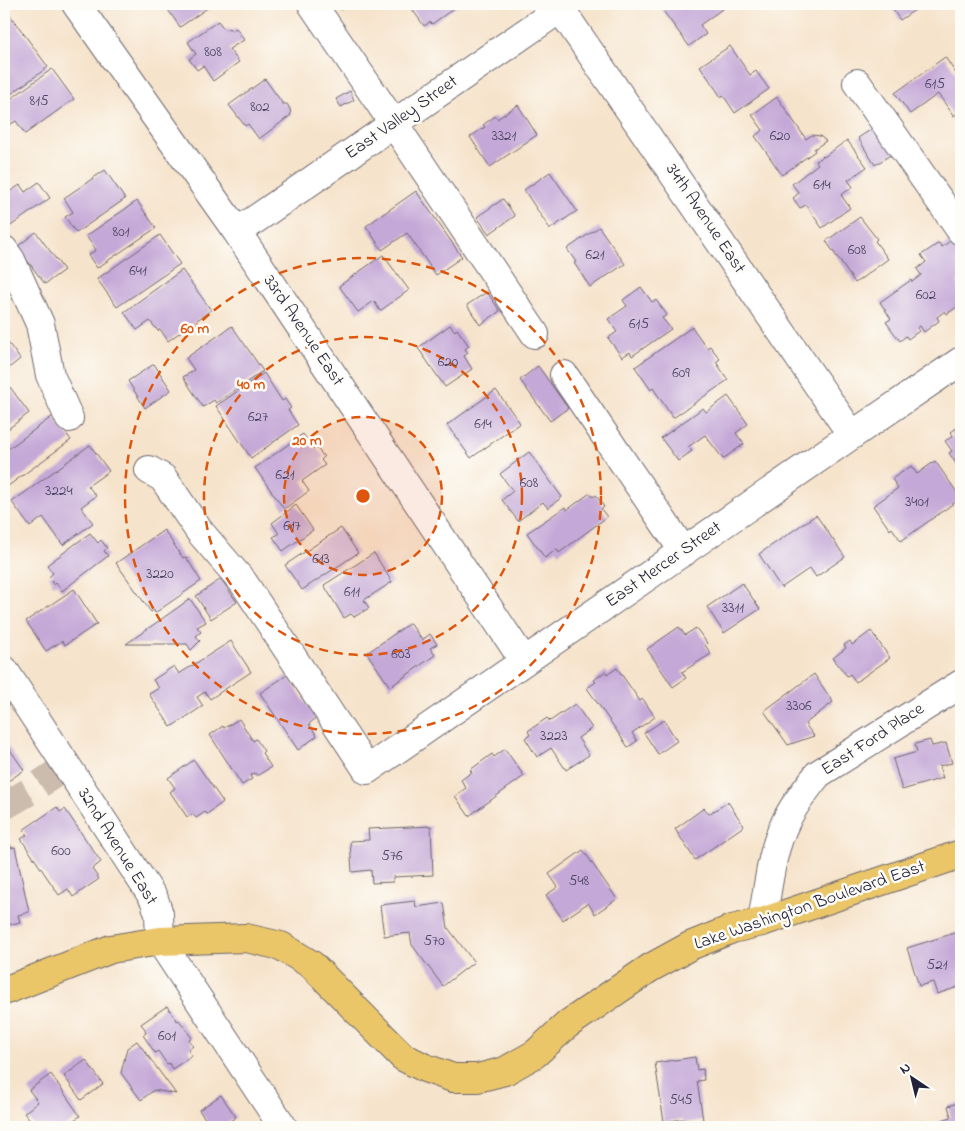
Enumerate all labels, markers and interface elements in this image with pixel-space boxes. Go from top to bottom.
house number: 808 [204,41,222,63]
street label: East Valley Street [340,69,464,167]
house number: 615 [925,73,945,95]
house number: 815 [30,90,49,112]
house number: 802 [250,96,270,118]
house number: 3321 [492,125,517,147]
house number: 620 [770,125,791,147]
street label: 34th Avenue East [658,159,752,279]
house number: 614 [813,174,831,196]
house number: 801 [113,221,130,243]
house number: 608 [848,239,867,261]
house number: 621 [586,244,605,266]
house number: 641 [129,260,147,282]
street label: 33rd Avenue East [256,270,350,392]
house number: 602 [916,284,937,306]
house number: 615 [629,313,649,335]
text: 60 m [180,318,210,340]
house number: 620 [438,351,459,373]
house number: 609 [672,362,690,384]
text: 40 m [236,374,265,396]
house number: 627 [248,406,268,428]
house number: 614 [474,413,492,435]
text: 20 m [291,430,322,452]
house number: 621 [276,464,295,486]
house number: 608 [520,472,539,494]
house number: 3224 [45,480,73,502]
centre of rings [354,487,372,505]
house number: 3401 [905,491,929,513]
house number: 617 [283,515,301,537]
street label: East Mercer Street [601,515,727,615]
house number: 613 [312,548,330,570]
house number: 3220 [146,563,174,585]
house number: 611 [344,581,360,603]
house number: 3311 [722,597,744,619]
house number: 603 [391,643,411,665]
house number: 3306 [786,695,812,717]
street label: East Ford Place [816,696,930,783]
house number: 3223 [540,725,568,747]
street label: 32nd Avenue East [70,783,164,911]
house number: 600 [51,840,71,862]
house number: 576 [381,845,403,867]
street label: Lake Washington Boulevard East [691,854,929,959]
house number: 548 [569,870,590,892]
house number: 570 [423,930,445,952]
house number: 521 [927,954,948,976]
house number: 601 [158,1025,176,1047]
north arrow [888,1054,938,1104]
text: N [896,1057,915,1080]
house number: 545 [669,1089,693,1111]

